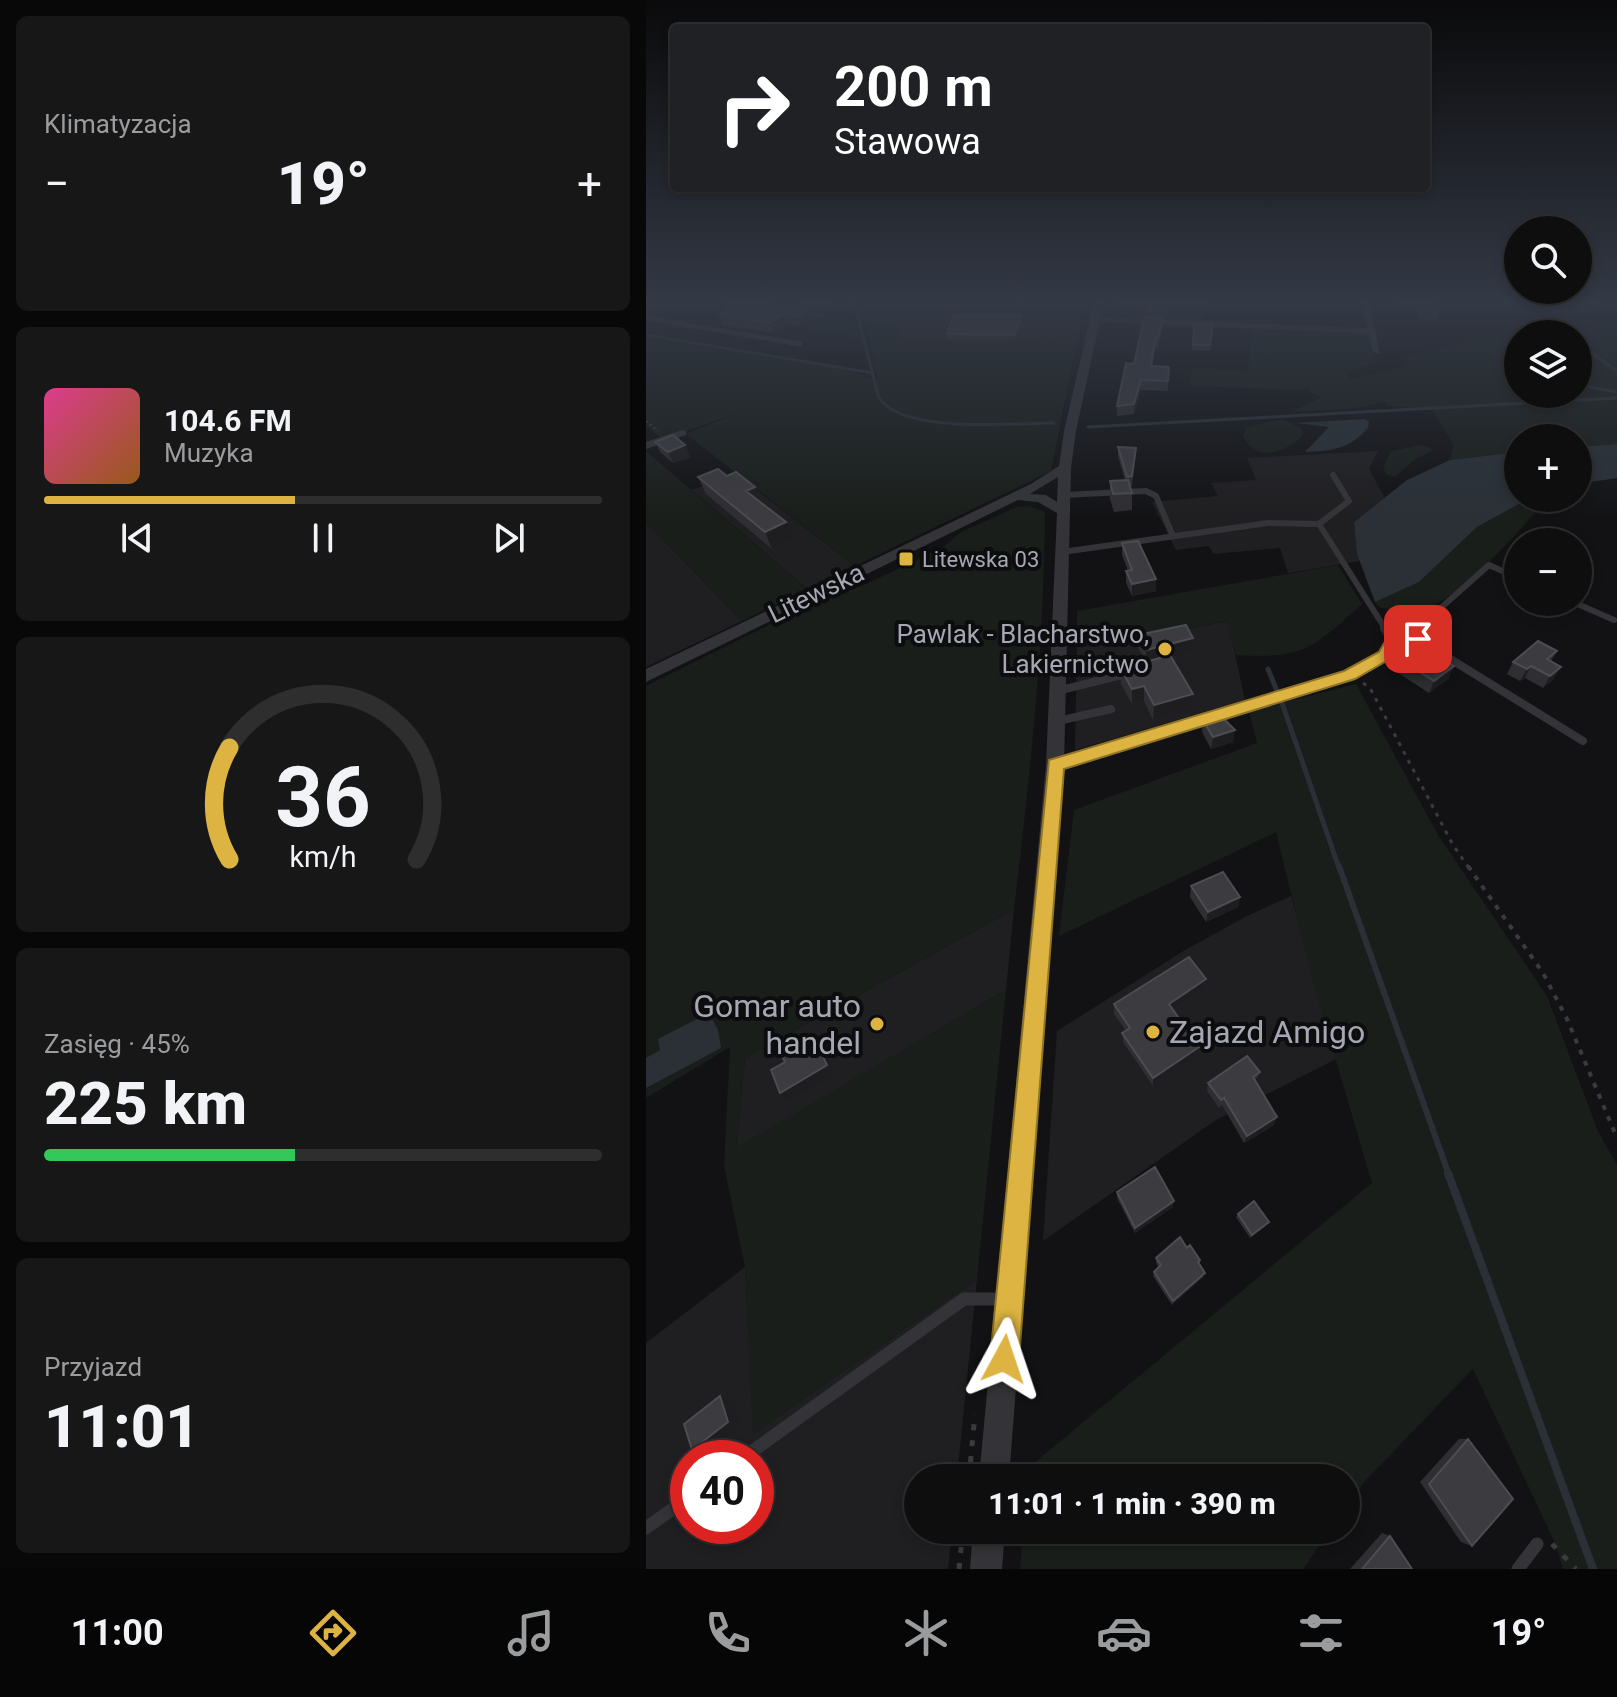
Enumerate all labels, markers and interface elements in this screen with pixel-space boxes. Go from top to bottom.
text: 200 m [834,54,993,120]
icon: right [702,56,806,160]
text: Klimatyzacja [44,109,192,139]
text: Stawowa [834,121,981,163]
text: 19° [277,148,370,219]
text: − [44,158,69,210]
text: + [577,158,602,210]
map controls [1504,216,1592,616]
button: search [1504,216,1592,304]
button: layers [1504,320,1592,408]
text: 104.6 FM [164,403,292,438]
button: + [1504,424,1592,512]
text: Muzyka [164,438,254,468]
icon: previous [115,516,159,560]
icon: pause [301,516,345,560]
icon: next [487,516,531,560]
button: − [1504,528,1592,616]
place label: Litewska 03 [922,547,1039,572]
marker: Litewska 03 [897,550,915,568]
street label: Litewska [763,557,869,629]
pin [1384,605,1452,673]
icon: arrive [1396,617,1440,661]
place label: Pawlak - Blacharstwo, Lakiernictwo [896,619,1149,679]
marker: Pawlak - Blacharstwo, Lakiernictwo [1156,640,1174,658]
text: 36 [275,749,371,846]
text: km/h [289,841,357,875]
place label: Gomar auto handel [693,987,861,1062]
place label: Zajazd Amigo [1169,1013,1365,1051]
marker: Gomar auto handel [868,1015,886,1033]
marker: Zajazd Amigo [1144,1023,1162,1041]
text: Zasięg · 45% [44,1029,190,1059]
text: 225 km [44,1068,247,1139]
position arrow [962,1317,1046,1401]
text: Przyjazd [44,1352,142,1382]
text: 11:01 [44,1391,200,1462]
speed limit sign: 40 [670,1440,774,1544]
text: 11:01 · 1 min · 390 m [988,1486,1276,1521]
icon: directions [305,1605,361,1661]
icon: music [503,1605,559,1661]
icon: phone [700,1605,756,1661]
icon: climate [898,1605,954,1661]
icon: car [1096,1605,1152,1661]
icon: filters [1293,1605,1349,1661]
text: 11:00 [71,1612,164,1654]
text: 19° [1491,1612,1546,1654]

